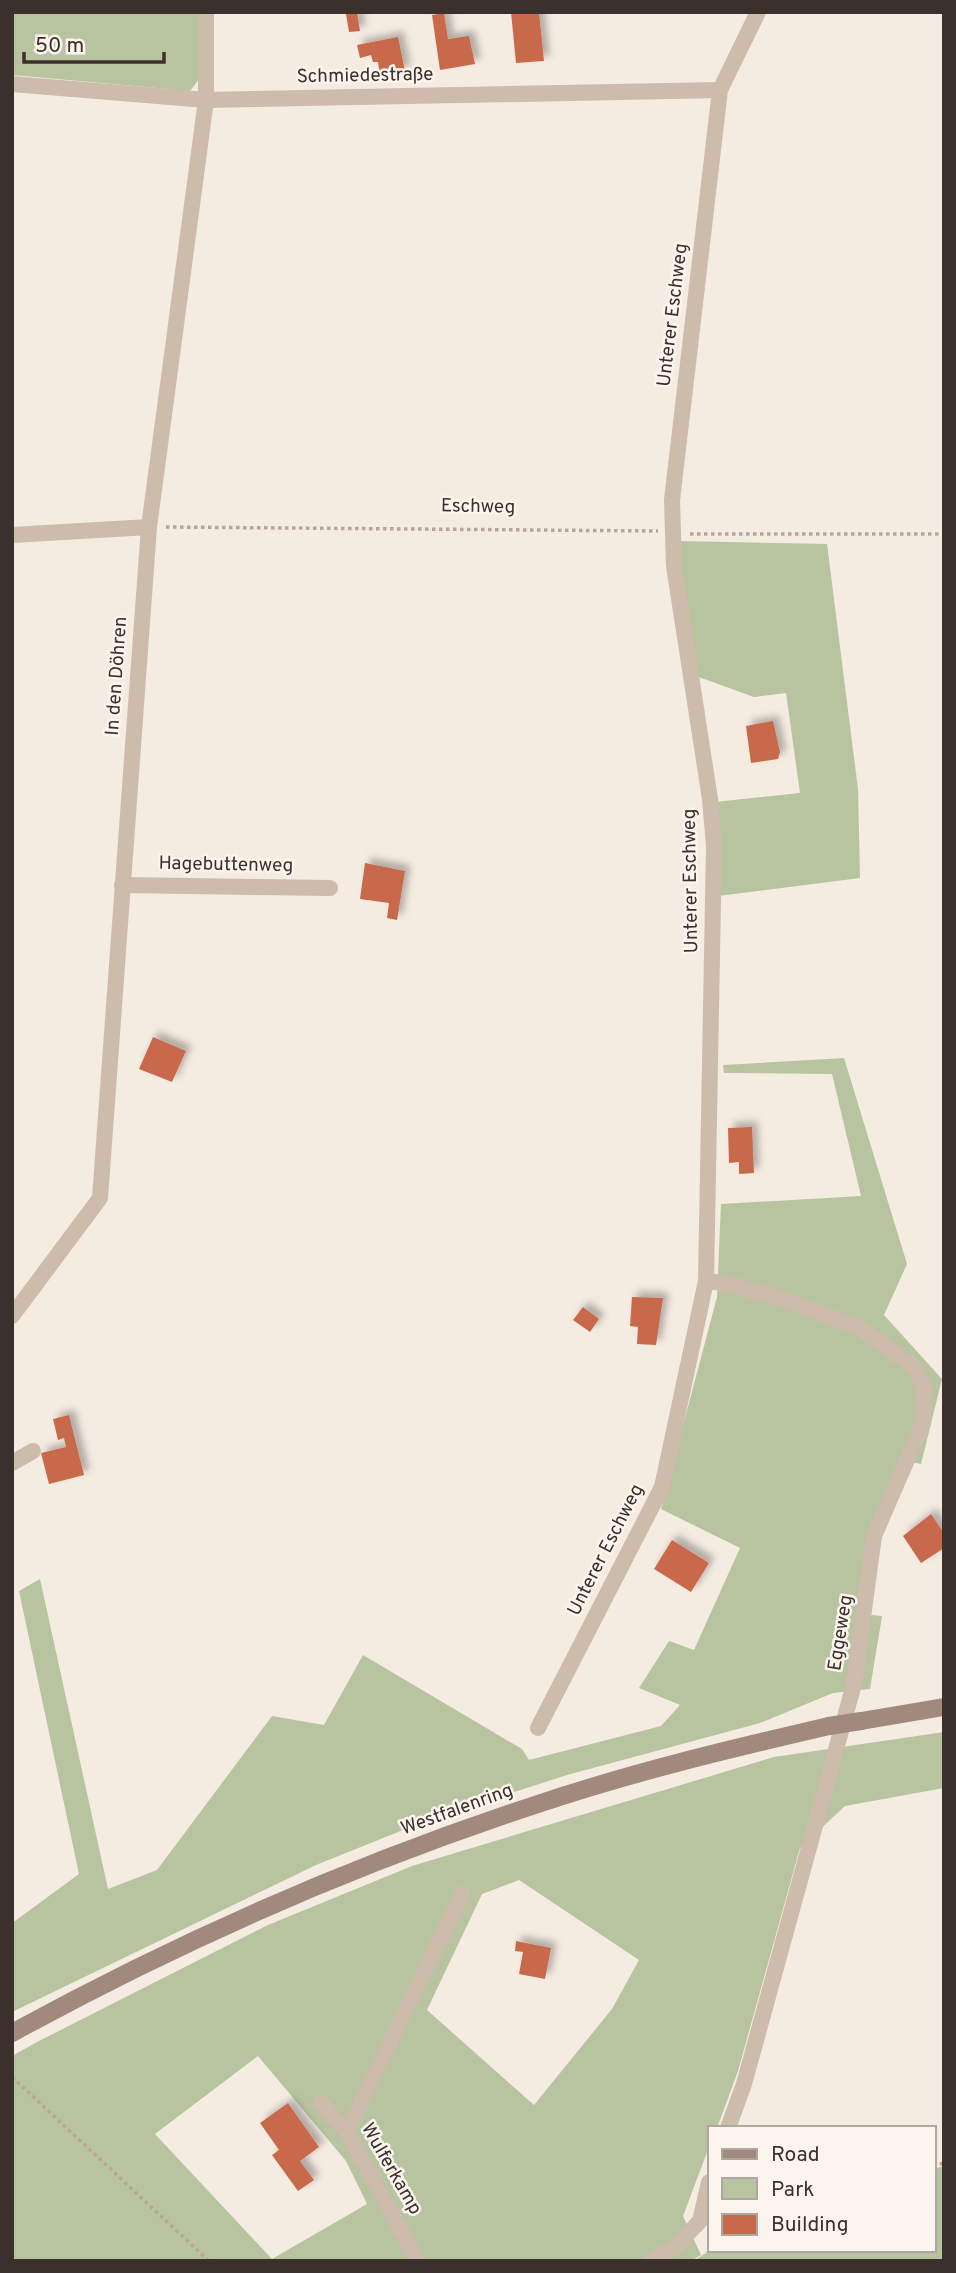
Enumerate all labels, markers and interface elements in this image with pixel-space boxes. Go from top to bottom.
scale bar [24,21,164,65]
text: 50 m [35,33,84,60]
street label: Schmiedestraße [297,63,433,89]
street label: Unterer Eschweg [652,242,694,388]
street label: Eschweg [441,494,515,520]
street label: In den Döhren [101,616,133,736]
street label: Unterer Eschweg [678,809,704,953]
street label: Hagebuttenweg [158,852,294,878]
street label: Unterer Eschweg [563,1480,649,1620]
street label: Eggeweg [823,1593,859,1673]
street label: Westfalenring [398,1779,516,1841]
street label: Wulferkamp [355,2119,427,2219]
legend [708,2126,935,2252]
text: Road [771,2142,820,2169]
text: Park [771,2177,814,2204]
text: Building [771,2212,849,2239]

